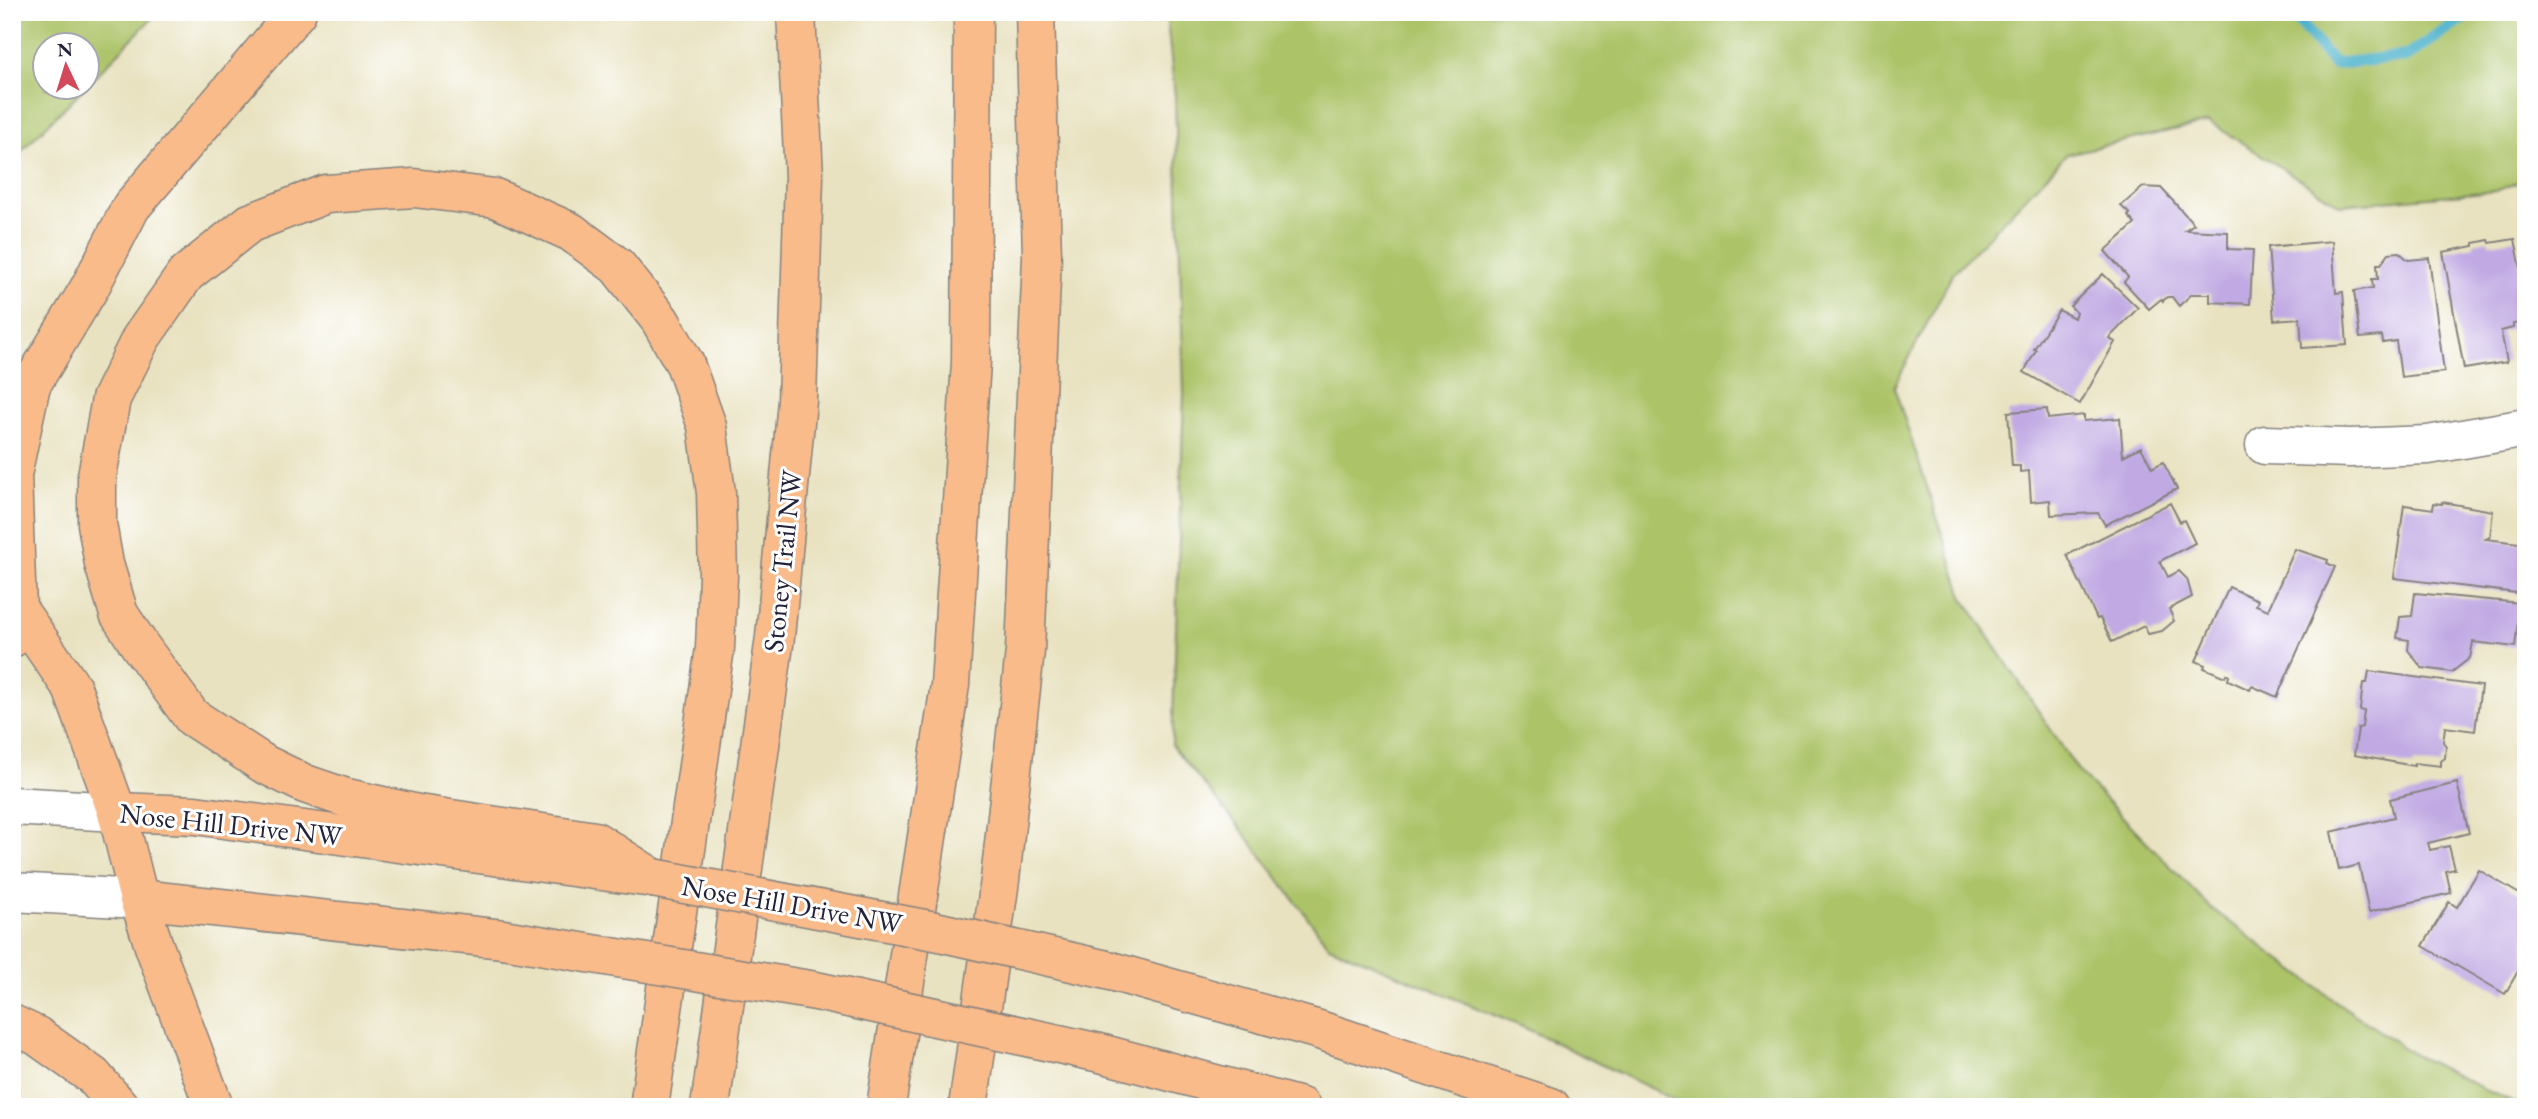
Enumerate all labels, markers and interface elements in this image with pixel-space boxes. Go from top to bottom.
north arrow [32,32,102,102]
text: N [56,36,74,63]
street label: Stoney Trail NW [755,467,810,654]
street label: Nose Hill Drive NW [118,794,345,854]
street label: Nose Hill Drive NW [679,867,906,941]

